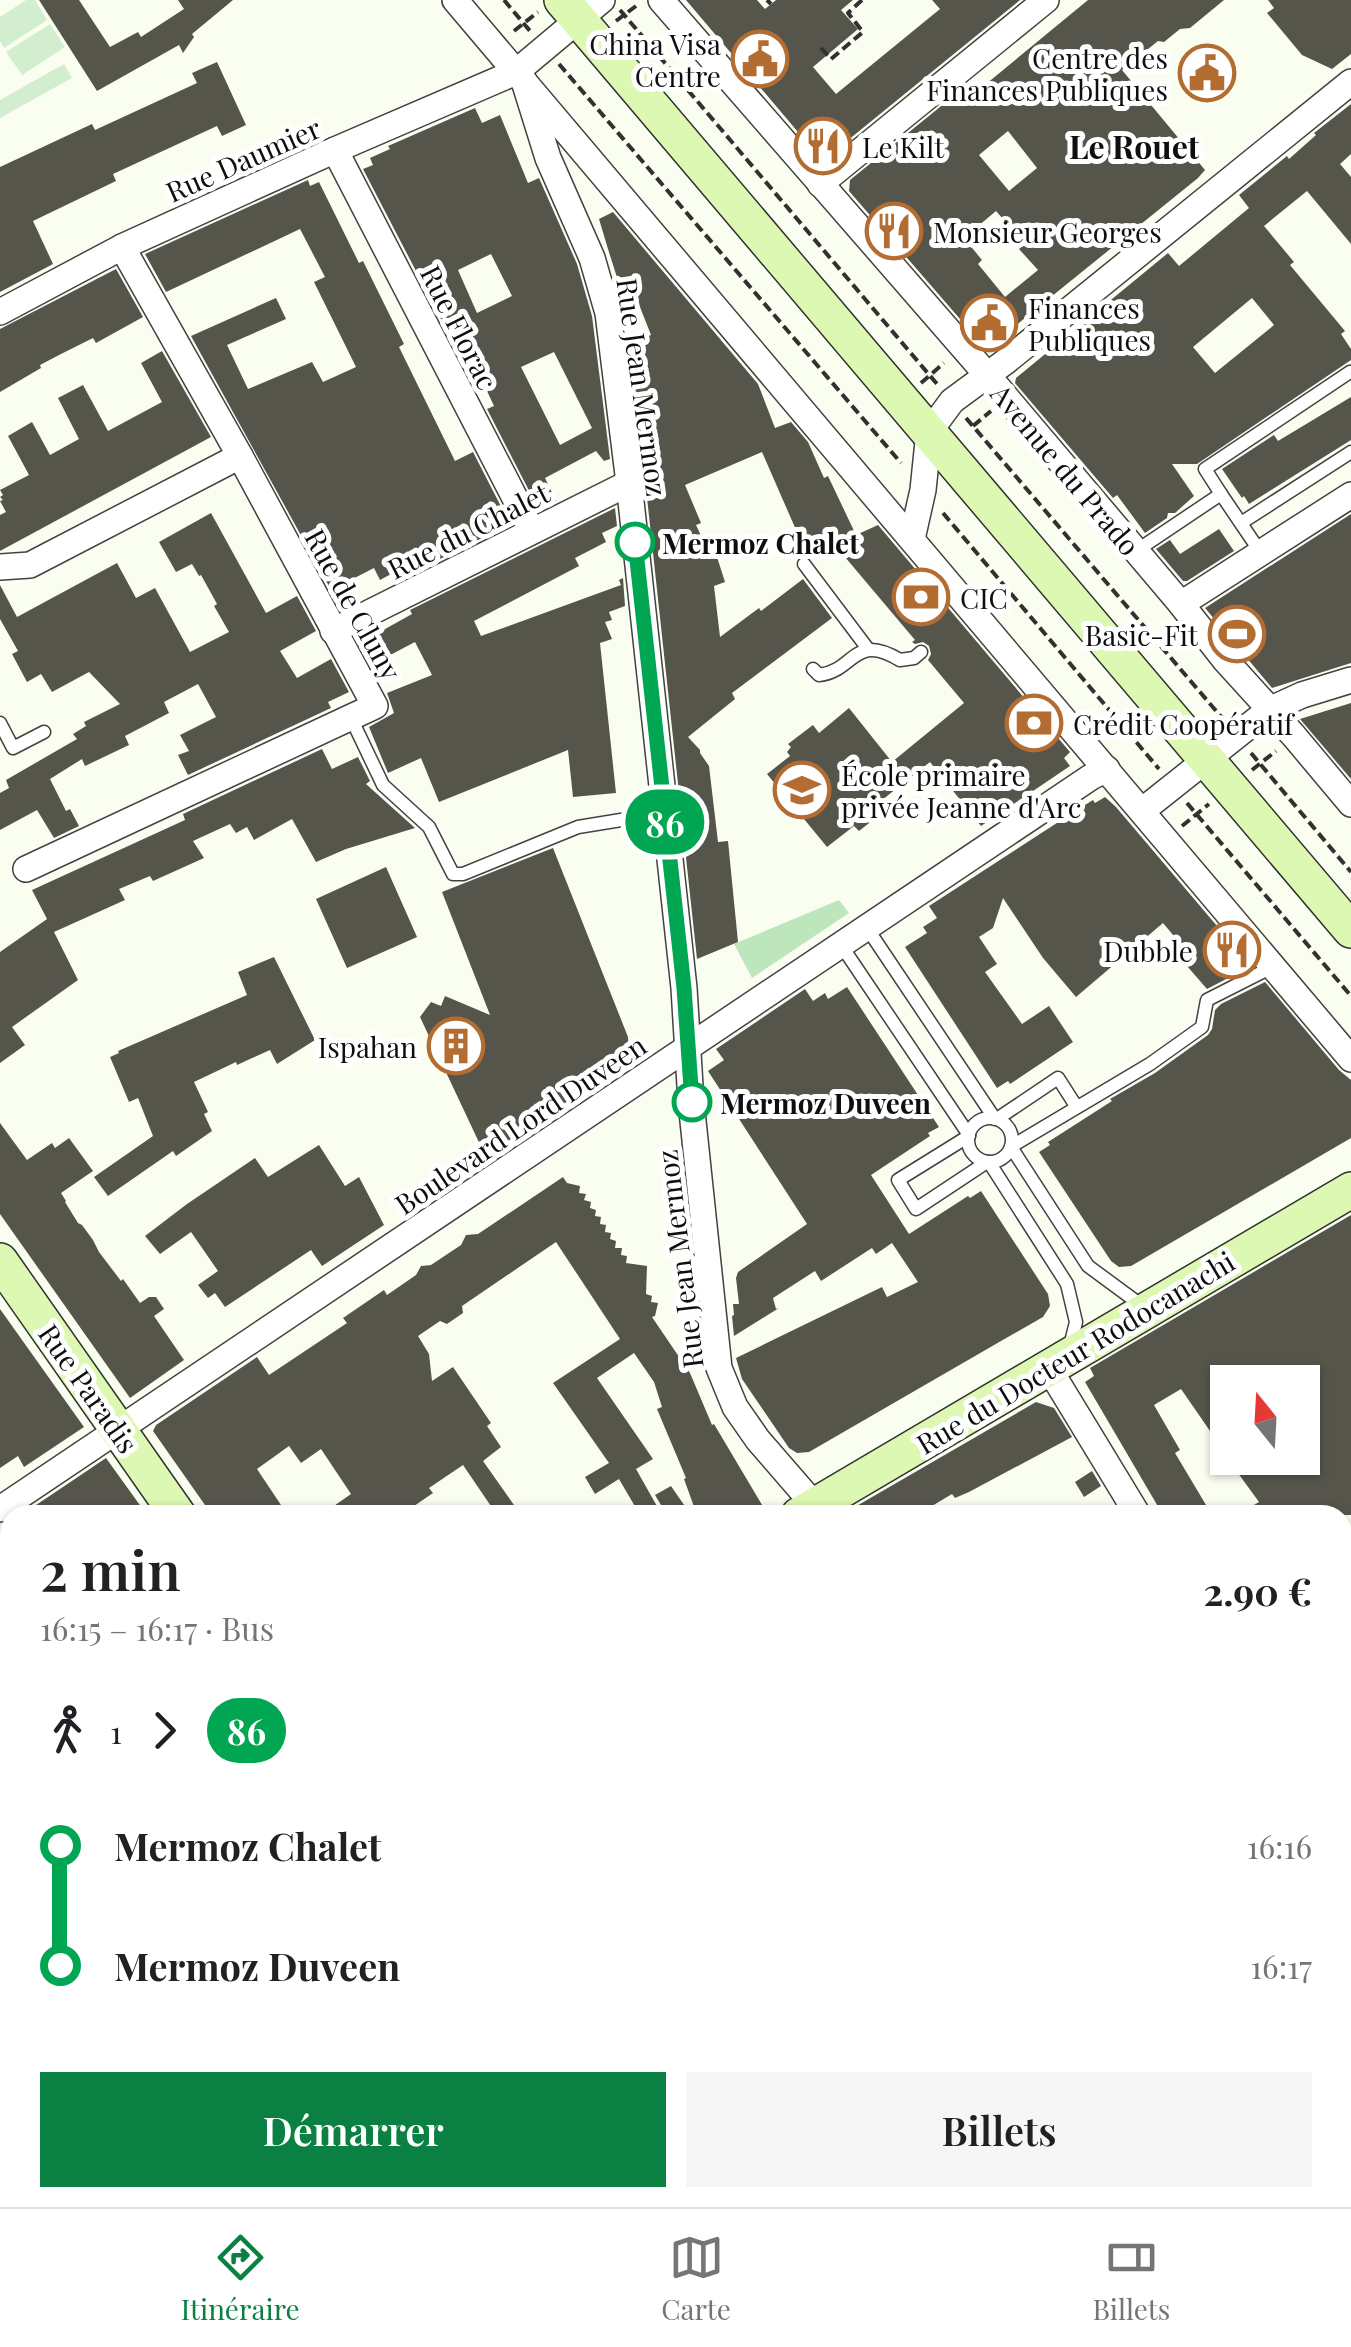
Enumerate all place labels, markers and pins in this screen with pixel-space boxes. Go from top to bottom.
place label: China Visa Centre [589,25,721,94]
public building icon: China Visa Centre [730,29,790,89]
place label: Centre des Finances Publiques [926,39,1168,108]
public building icon: Centre des Finances Publiques [1177,43,1237,103]
restaurant icon: Le Kilt [793,116,853,176]
place label: Le Kilt [862,128,945,165]
restaurant icon: Monsieur Georges [864,201,924,261]
place label: Monsieur Georges [933,213,1162,250]
place label: Finances Publiques [1028,289,1151,358]
public building icon: Finances Publiques [959,293,1019,353]
marker: Mermoz Chalet [616,523,654,561]
place label: Mermoz Chalet [662,524,859,561]
bank icon: CIC [891,567,951,627]
place label: CIC [960,579,1008,616]
sports icon: Basic-Fit [1207,604,1267,664]
place label: Basic-Fit [1085,616,1199,653]
bank icon: Crédit Coopératif [1004,693,1064,753]
place label: Crédit Coopératif [1073,705,1296,742]
place label: École primaire privée Jeanne d'Arc [841,756,1081,825]
school or university icon: École primaire privée Jeanne d'Arc [772,760,832,820]
restaurant icon: Dubble [1202,920,1262,980]
place label: Dubble [1103,932,1193,969]
building icon: Ispahan [426,1016,486,1076]
place label: Ispahan [318,1028,417,1065]
marker: Mermoz Duveen [673,1083,711,1121]
place label: Mermoz Duveen [720,1084,931,1121]

